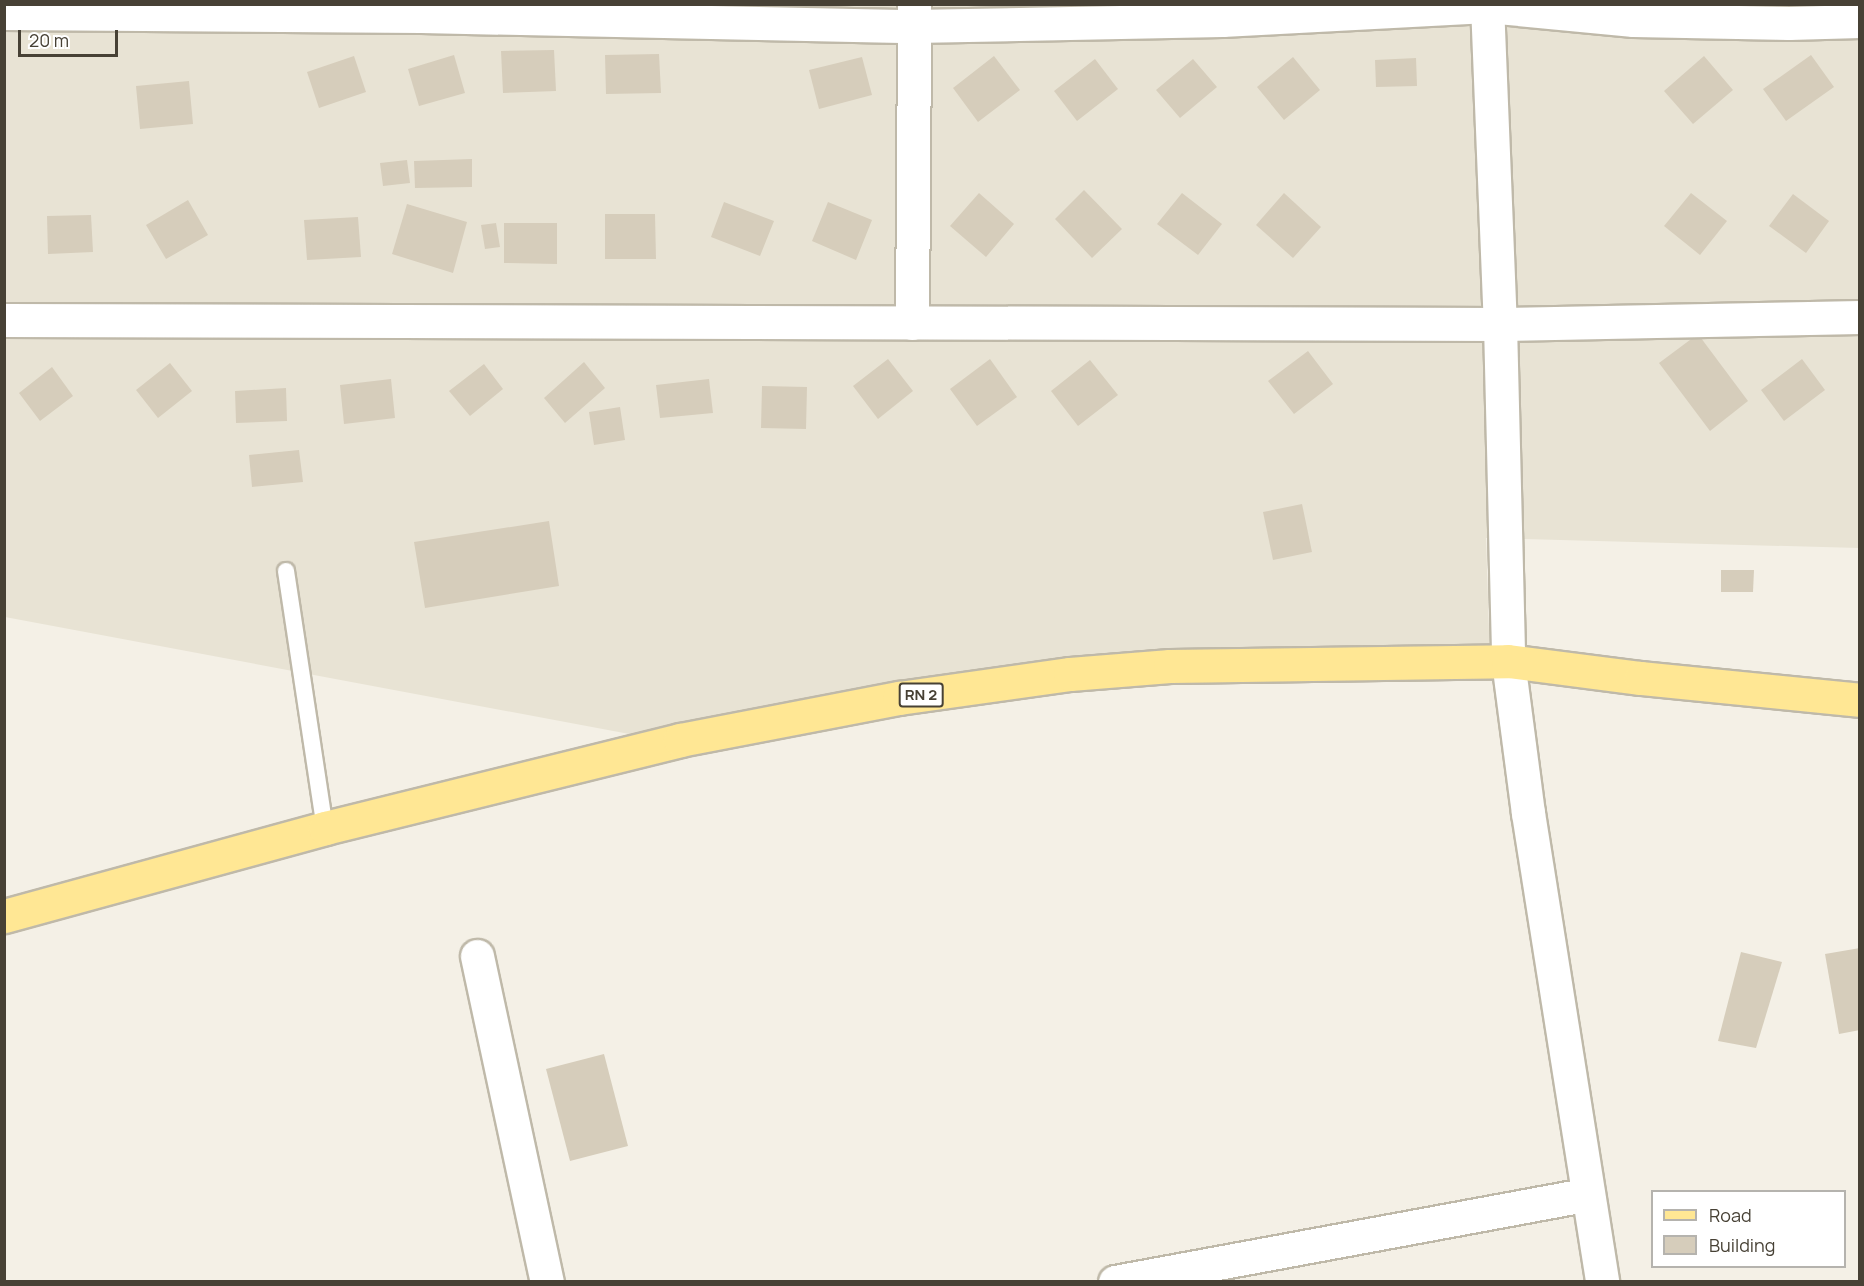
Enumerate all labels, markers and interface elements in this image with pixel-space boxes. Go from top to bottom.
scale bar [21,18,122,56]
text: 20 m [29,28,69,52]
road number: RN 2 [898,683,944,707]
legend [1651,1190,1846,1268]
text: Road [1709,1203,1752,1227]
text: Building [1709,1233,1775,1257]

